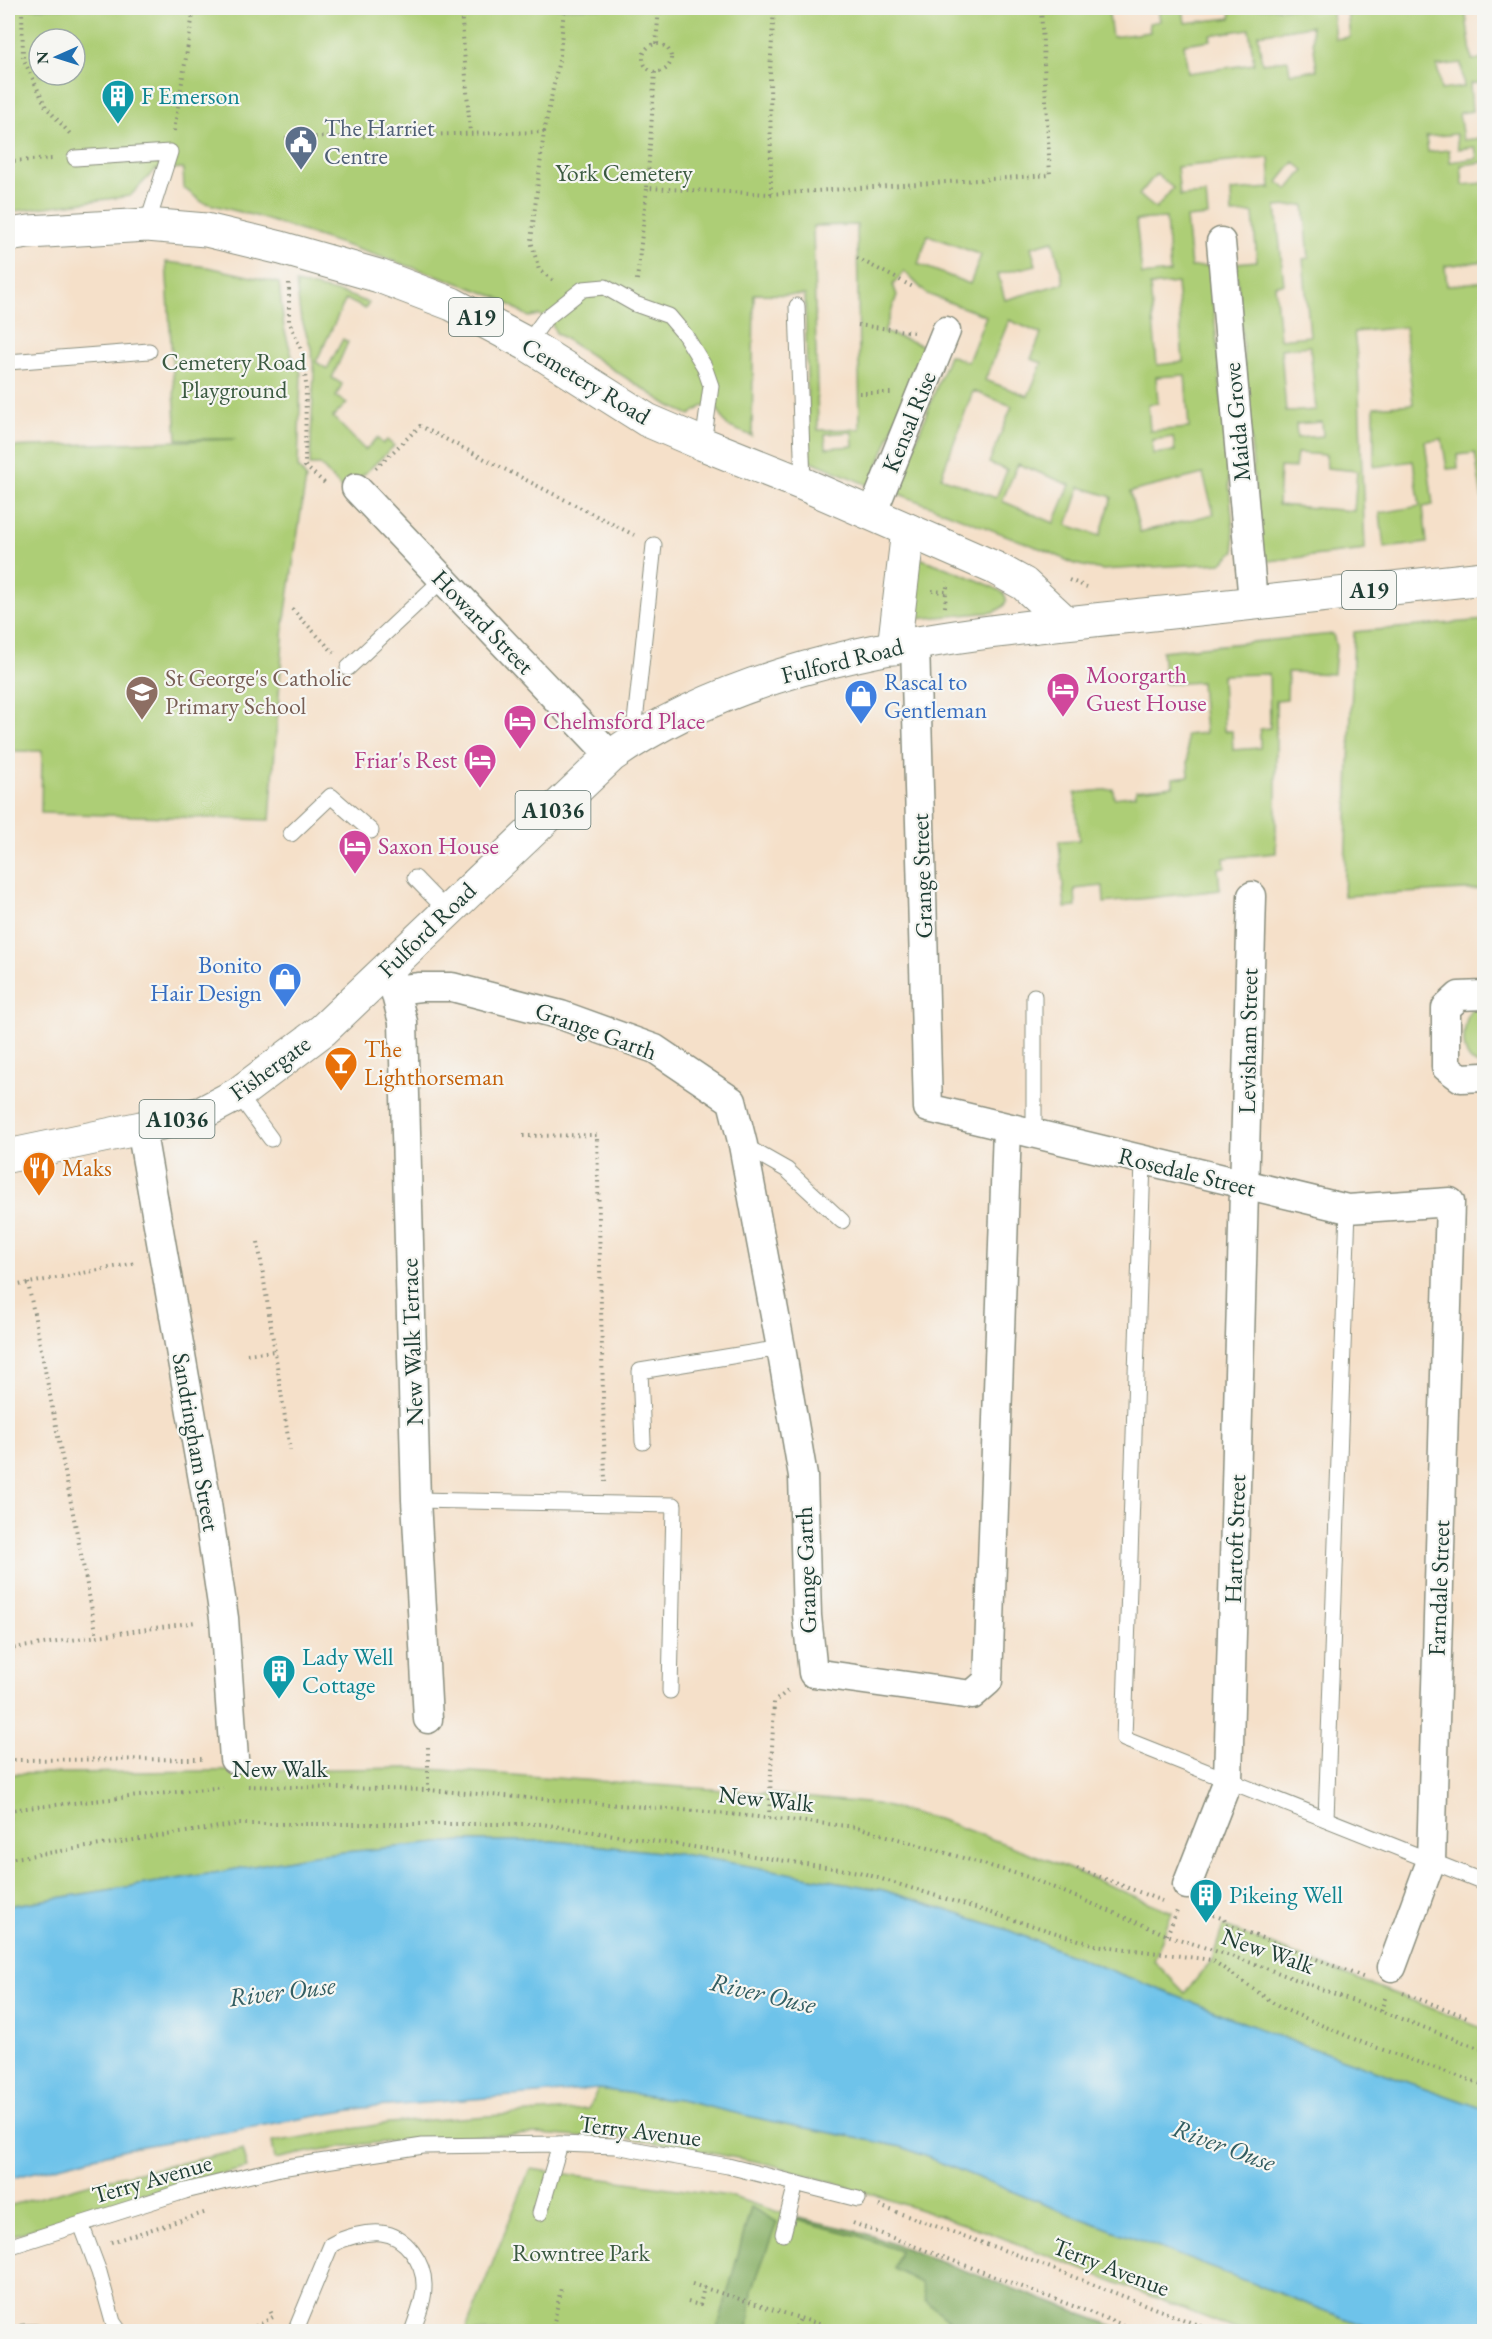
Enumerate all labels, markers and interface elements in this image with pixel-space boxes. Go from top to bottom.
north arrow [27,27,87,87]
text: N [32,51,53,65]
building icon: F Emerson [100,78,136,125]
place label: F Emerson [141,80,240,111]
place label: The Harriet Centre [324,112,435,171]
public building icon: The Harriet Centre [283,124,319,171]
park label: York Cemetery [555,157,693,188]
road number: A19 [449,298,503,336]
street label: Cemetery Road [516,330,657,432]
park label: Cemetery Road Playground [162,346,307,405]
street label: Maida Grove [1216,361,1257,483]
street label: Kensal Rise [874,367,943,477]
street label: Howard Street [426,563,541,681]
road number: A19 [1342,571,1396,609]
street label: Fulford Road [778,630,907,691]
place label: Moorgarth Guest House [1086,659,1207,718]
place label: St George's Catholic Primary School [165,662,352,721]
place label: Rascal to Gentleman [884,666,987,725]
hotel icon: Moorgarth Guest House [1045,671,1081,718]
school or university icon: St George's Catholic Primary School [124,674,160,721]
shop icon: Rascal to Gentleman [843,678,879,725]
hotel icon: Chelmsford Place [502,703,538,750]
place label: Chelmsford Place [543,705,705,736]
hotel icon: Friar's Rest [462,742,498,789]
place label: Friar's Rest [354,744,457,775]
road number: A1036 [516,791,590,829]
street label: Grange Street [904,813,939,939]
hotel icon: Saxon House [337,828,373,875]
place label: Saxon House [378,830,499,861]
street label: Fulford Road [371,875,483,984]
place label: Bonito Hair Design [150,949,262,1008]
shop icon: Bonito Hair Design [267,961,303,1008]
street label: Levisham Street [1231,967,1264,1114]
street label: Grange Garth [531,994,661,1067]
street label: Fishergate [223,1028,316,1107]
place label: The Lighthorseman [364,1033,505,1092]
bar icon: The Lighthorseman [323,1045,359,1092]
road number: A1036 [140,1100,214,1138]
street label: Rosedale Street [1115,1140,1259,1204]
restaurant icon: Maks [21,1150,57,1197]
place label: Maks [62,1152,112,1183]
street label: New Walk Terrace [393,1258,430,1426]
street label: Sandringham Street [166,1350,228,1534]
street label: Hartoft Street [1217,1473,1252,1604]
street label: Grange Garth [788,1506,823,1634]
street label: Farndale Street [1421,1519,1456,1657]
place label: Lady Well Cottage [302,1641,394,1700]
building icon: Lady Well Cottage [261,1653,297,1700]
street label: New Walk [232,1753,329,1784]
street label: New Walk [717,1778,816,1819]
building icon: Pikeing Well [1188,1877,1224,1924]
place label: Pikeing Well [1229,1879,1343,1910]
street label: New Walk [1218,1920,1319,1981]
water label: River Ouse [707,1964,820,2022]
water label: River Ouse [227,1967,339,2014]
street label: Terry Avenue [577,2108,703,2153]
water label: River Ouse [1168,2111,1281,2180]
street label: Terry Avenue [88,2147,215,2210]
street label: Terry Avenue [1048,2230,1174,2303]
park label: Rowntree Park [512,2237,650,2268]

